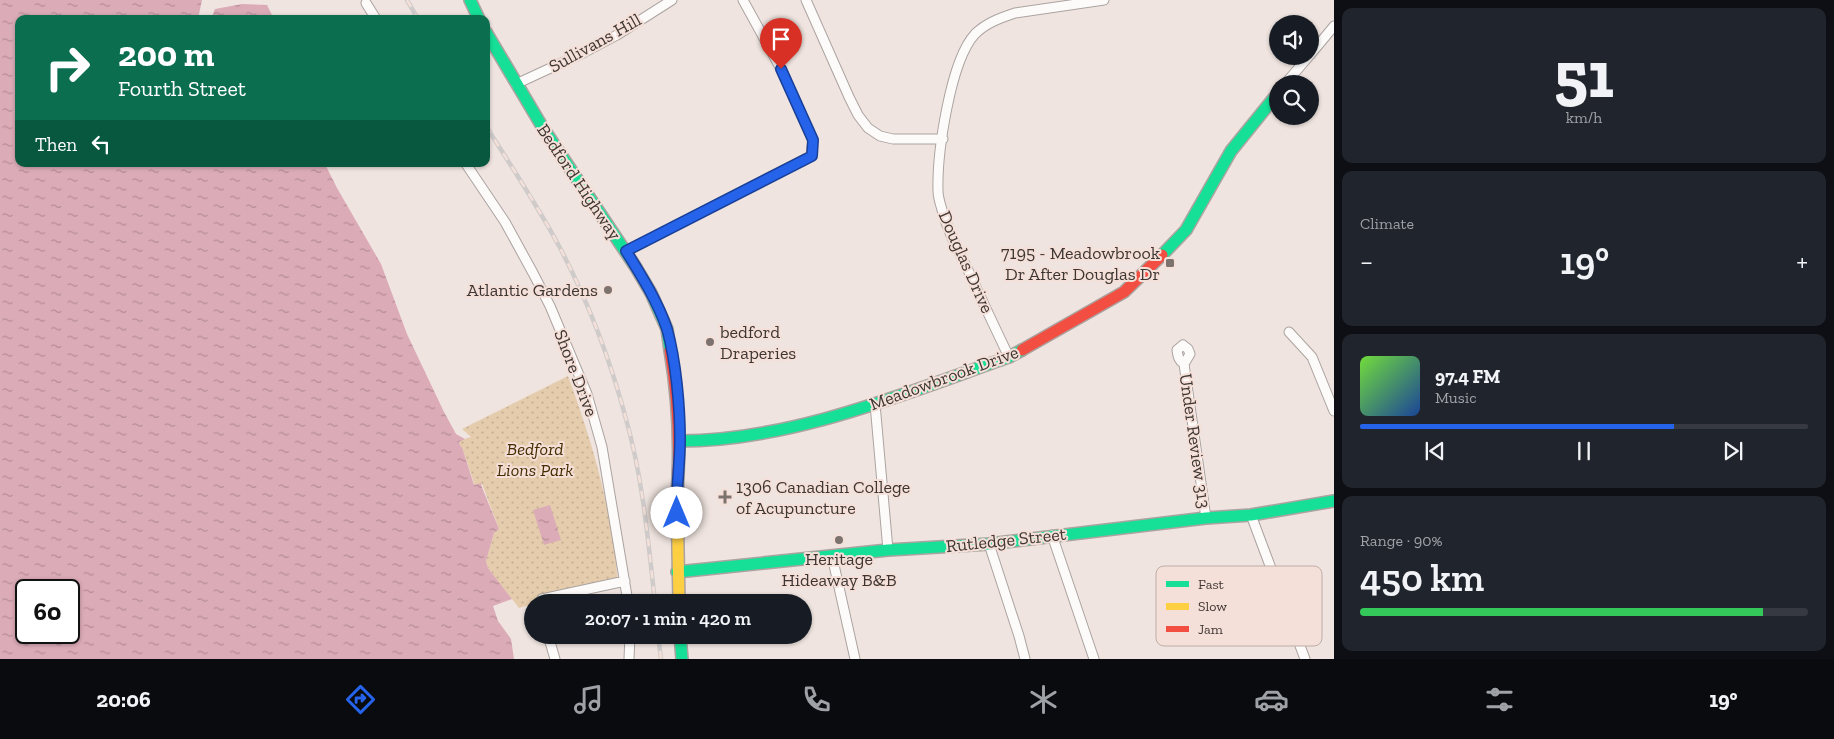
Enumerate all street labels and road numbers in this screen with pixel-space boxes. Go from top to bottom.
street label: Sullivans Hill [545,8,645,77]
street label: Bedford Highway [532,120,626,245]
street label: Douglas Drive [934,207,998,317]
street label: Shore Drive [549,326,603,420]
street label: Meadowbrook Drive [867,341,1021,415]
street label: Under Review 313 [1175,372,1215,510]
street label: Rutledge Street [945,523,1068,557]

